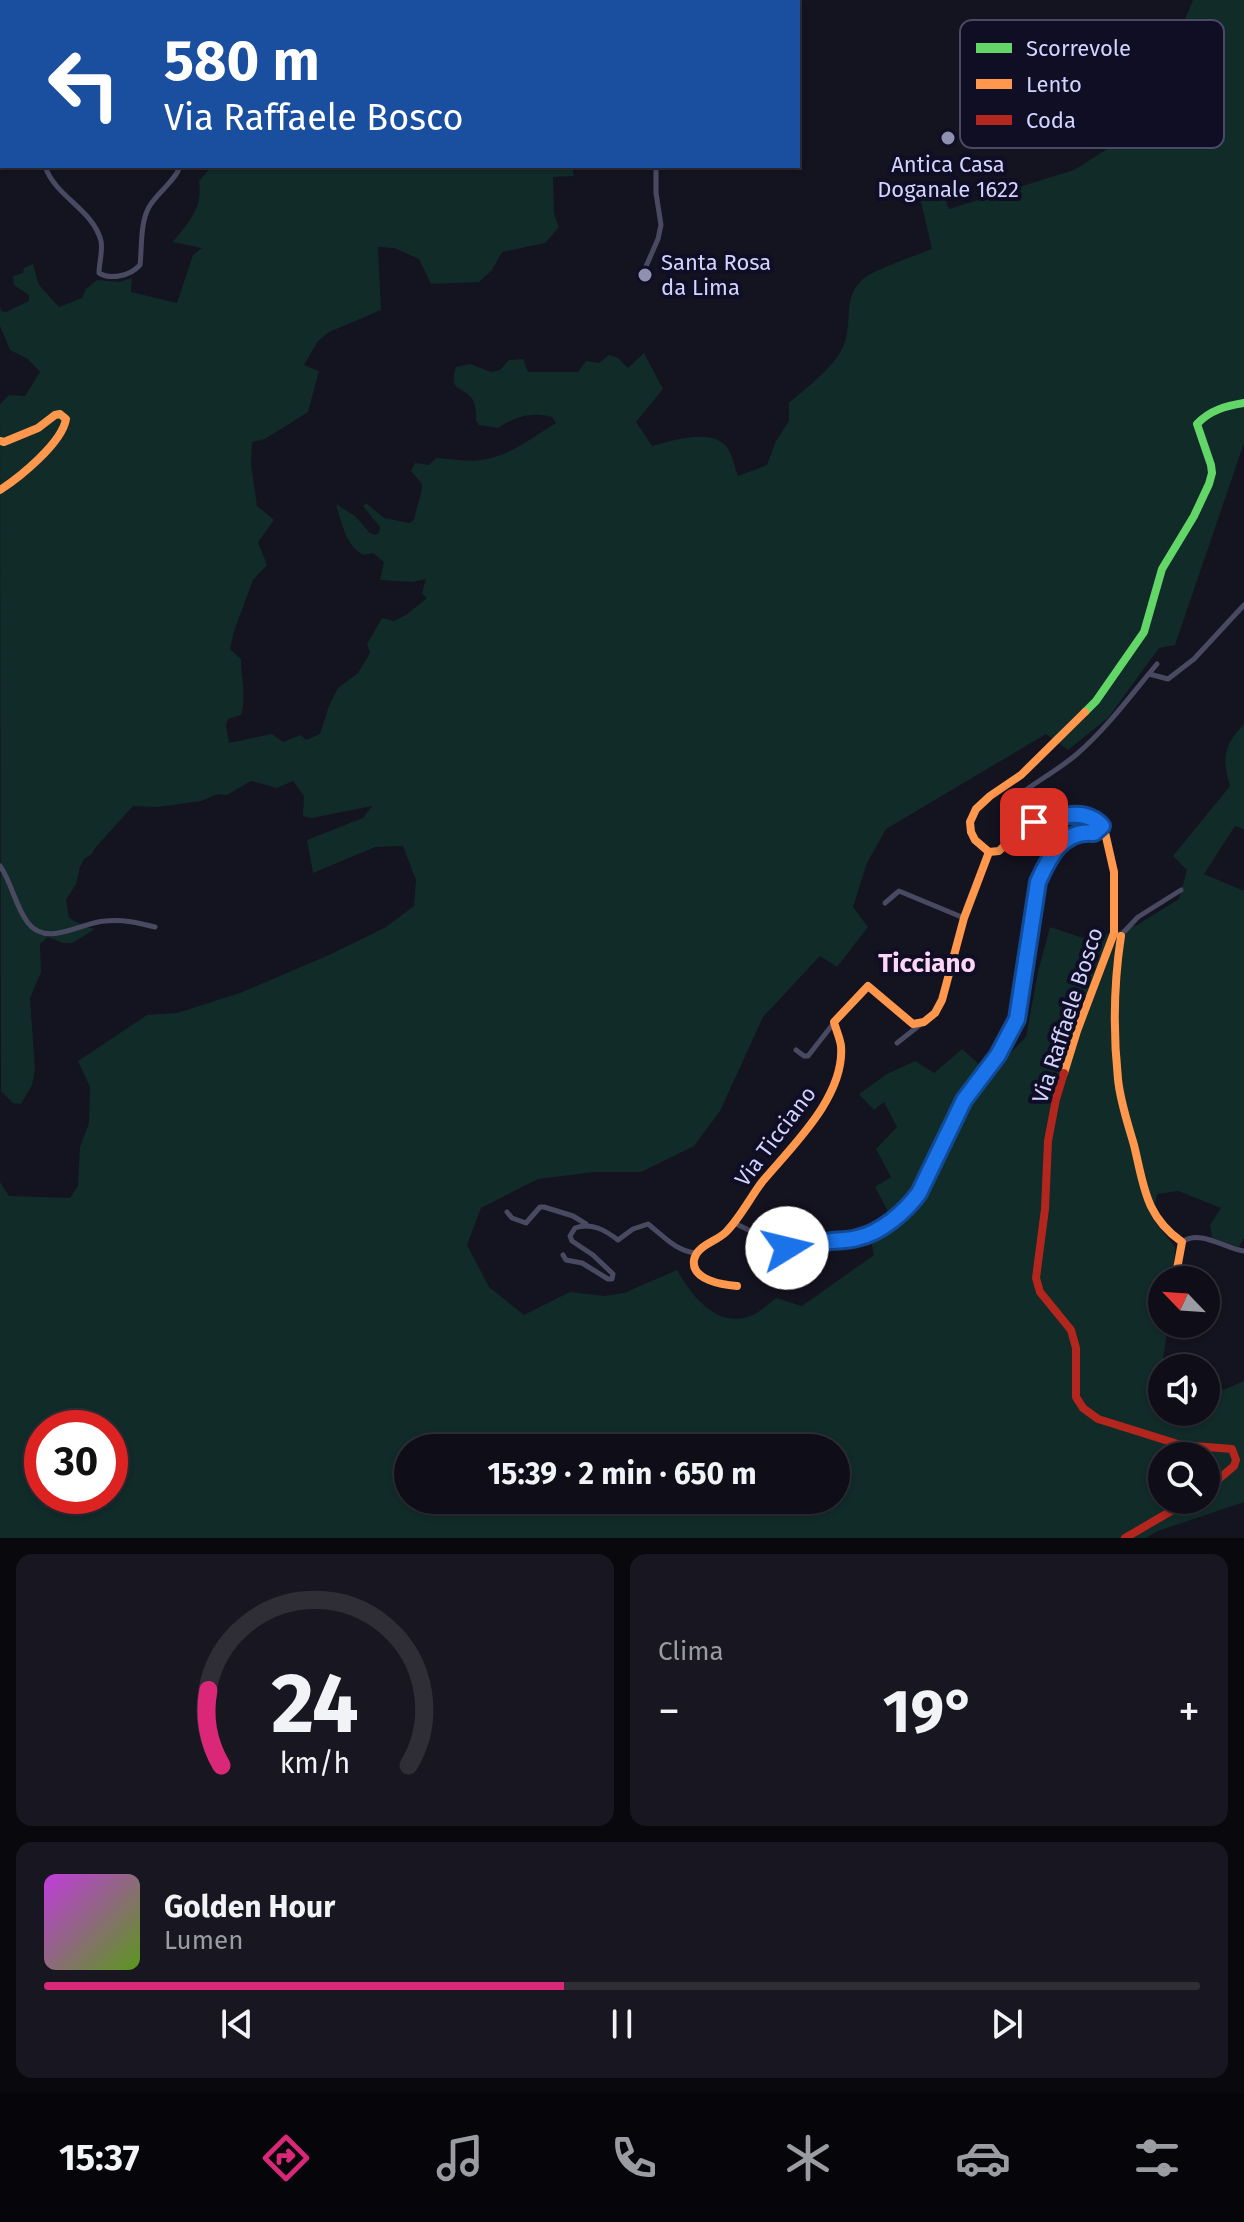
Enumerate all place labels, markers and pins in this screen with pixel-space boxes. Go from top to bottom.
marker: Antica Casa Doganale 1622 [939,129,957,147]
place label: Antica Casa Doganale 1622 [877,151,1019,203]
place label: Santa Rosa da Lima [661,249,771,301]
marker: Santa Rosa da Lima [636,266,654,284]
pin [1000,788,1068,856]

